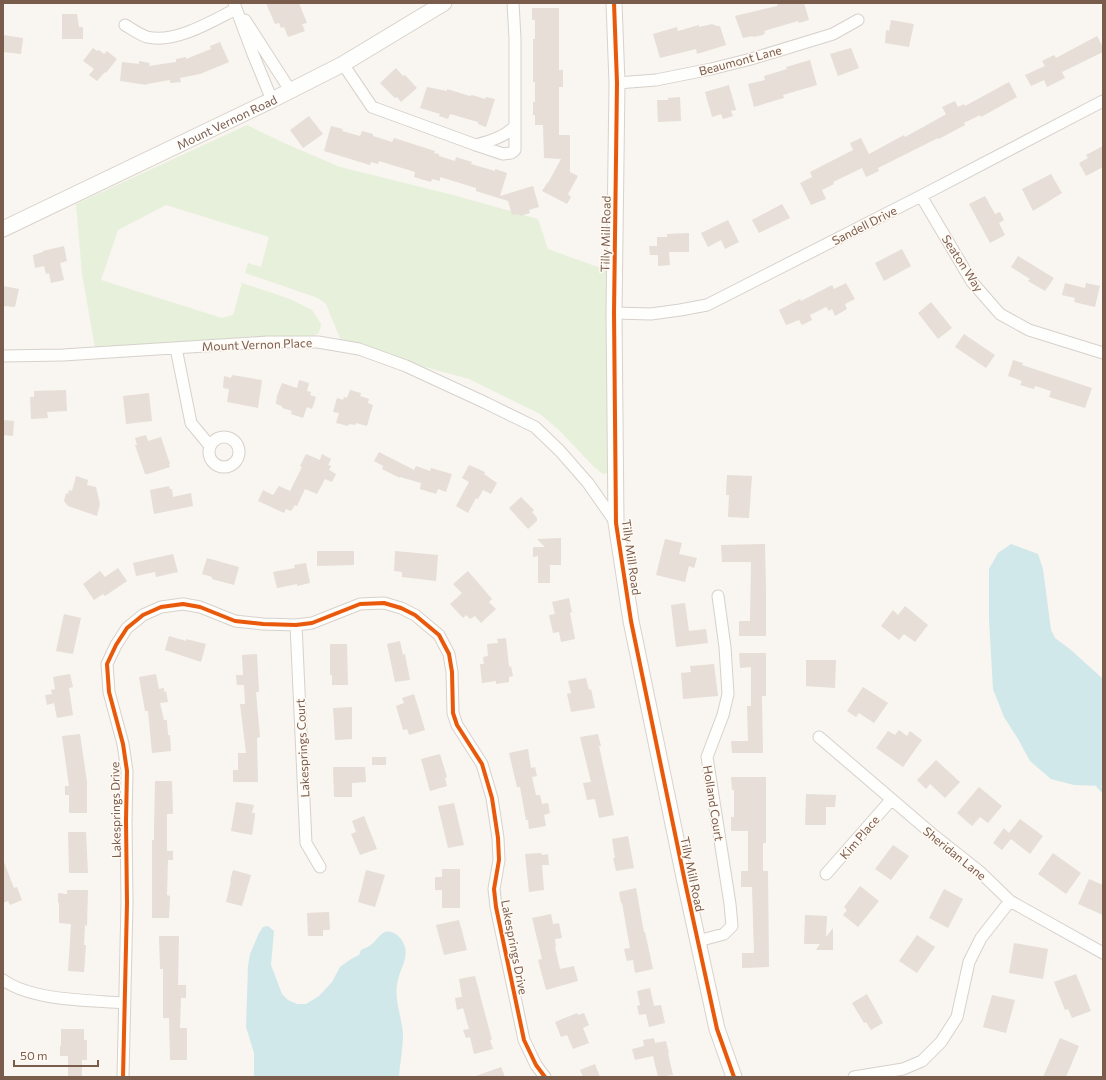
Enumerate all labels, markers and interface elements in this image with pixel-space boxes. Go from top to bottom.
street label: Beaumont Lane [697,42,783,78]
street label: Mount Vernon Road [174,92,279,152]
street label: Tilly Mill Road [597,196,613,272]
street label: Sandell Drive [829,203,899,247]
street label: Seaton Way [939,232,987,294]
street label: Mount Vernon Place [202,335,312,353]
street label: Tilly Mill Road [620,518,644,596]
street label: Lakesprings Court [292,698,312,798]
street label: Lakesprings Drive [107,762,123,858]
street label: Holland Court [701,764,727,842]
street label: Kim Place [836,812,882,862]
street label: Sheridan Lane [921,823,989,883]
street label: Tilly Mill Road [678,835,708,913]
street label: Lakesprings Drive [499,898,531,996]
scale bar [14,1042,98,1068]
text: 50 m [20,1048,48,1062]

